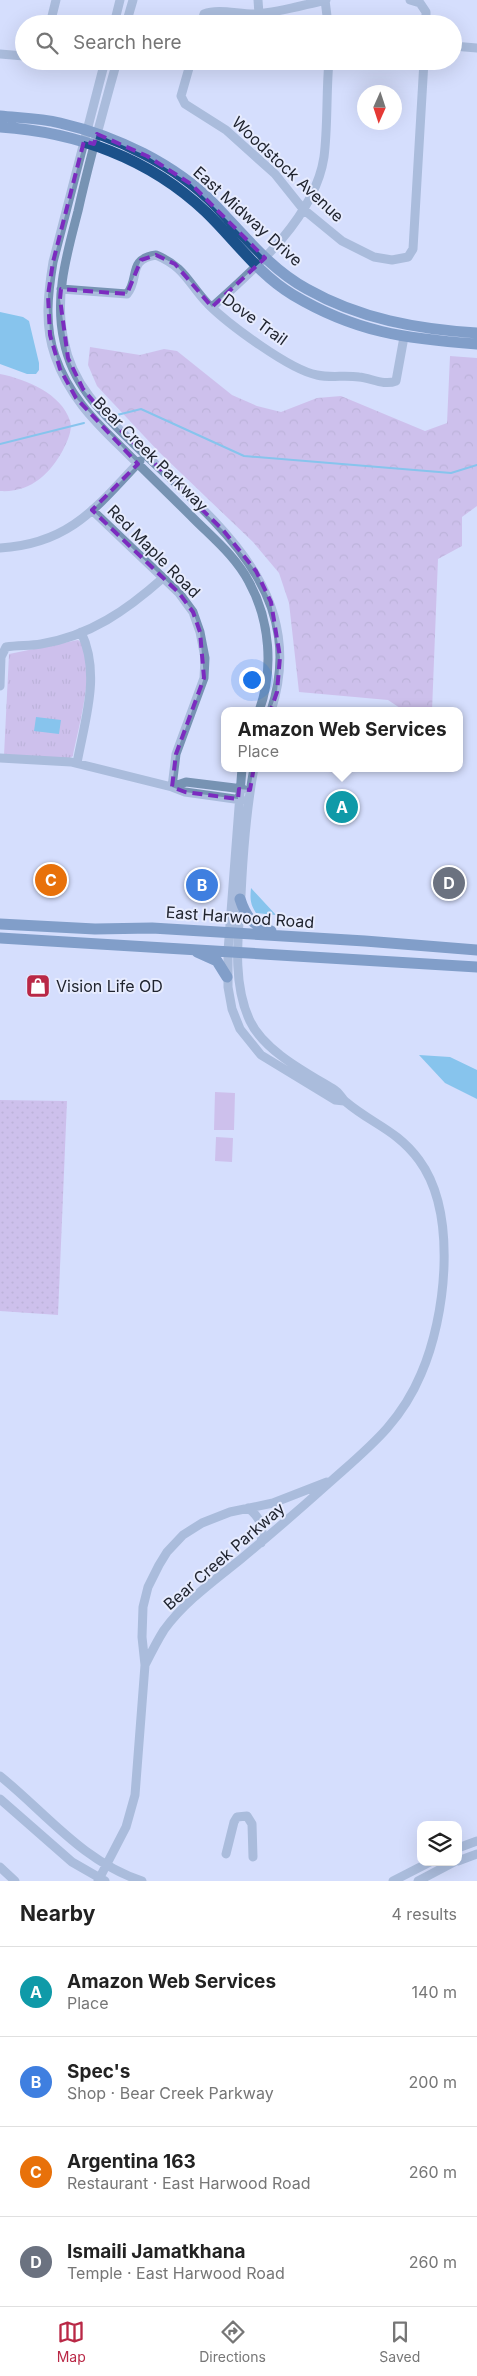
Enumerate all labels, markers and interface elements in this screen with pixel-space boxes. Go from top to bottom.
search box [15,15,462,70]
icon: search [33,29,61,57]
text: Search here [73,31,182,54]
north arrow [357,85,402,130]
street label: Woodstock Avenue [228,112,348,226]
street label: East Midway Drive [189,162,307,270]
street label: Dove Trail [219,289,291,349]
street label: Bear Creek Parkway [90,393,213,516]
street label: Red Maple Road [103,500,205,602]
your location [239,667,265,693]
popup [221,707,463,772]
text: Amazon Web Services [237,718,447,741]
text: Place [237,741,279,761]
pin: A [326,788,358,826]
pin: C [35,861,67,899]
pin: D [433,864,465,902]
pin: B [186,866,218,904]
street label: East Harwood Road [165,902,315,932]
shop icon: Vision Life OD [25,973,51,999]
place label: Vision Life OD [56,976,163,996]
street label: Bear Creek Parkway [159,1498,289,1614]
map controls [417,1821,462,1866]
button: layers [417,1821,462,1866]
text: Nearby [20,1901,95,1926]
text: 4 results [392,1904,457,1924]
text: Amazon Web Services [67,1970,276,1993]
text: A [30,1982,42,2002]
text: 140 m [412,1982,457,2002]
text: Place [67,1993,109,2013]
text: Spec's [67,2060,130,2083]
text: B [31,2072,41,2092]
text: 200 m [409,2072,457,2092]
text: Shop · Bear Creek Parkway [67,2083,274,2103]
text: Argentina 163 [67,2150,196,2173]
text: C [30,2162,42,2182]
text: 260 m [409,2162,457,2182]
text: Restaurant · East Harwood Road [67,2173,311,2193]
text: Ismaili Jamatkhana [67,2240,246,2263]
text: D [30,2252,42,2272]
text: 260 m [409,2252,457,2272]
text: Temple · East Harwood Road [67,2263,285,2283]
tab: Map [57,2318,86,2365]
tab: Directions [199,2318,266,2365]
tab: Saved [379,2318,420,2365]

